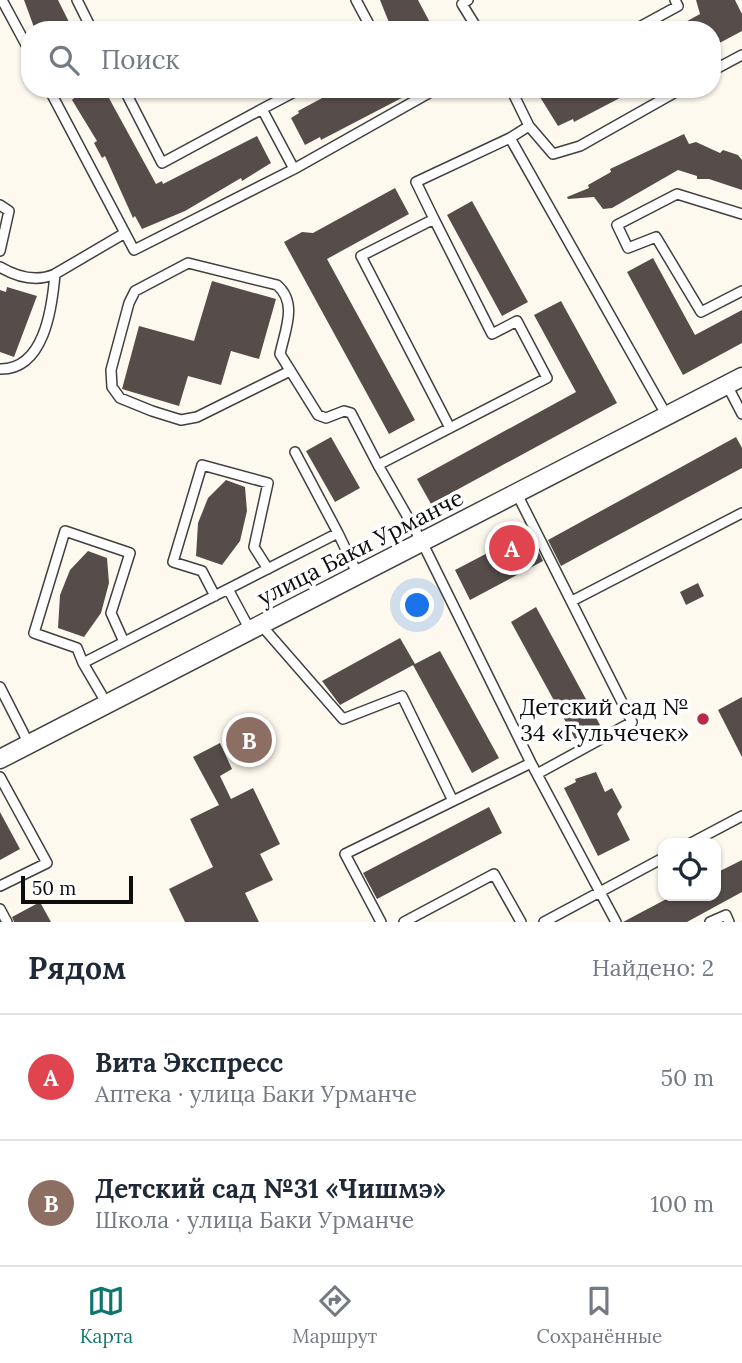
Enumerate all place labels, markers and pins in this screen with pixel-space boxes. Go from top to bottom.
pin: A [489,522,535,574]
place label: Детский сад № 34 «Гульчечек» [519,692,689,747]
marker: Детский сад № 34 «Гульчечек» [695,711,711,727]
pin: B [226,714,272,766]

